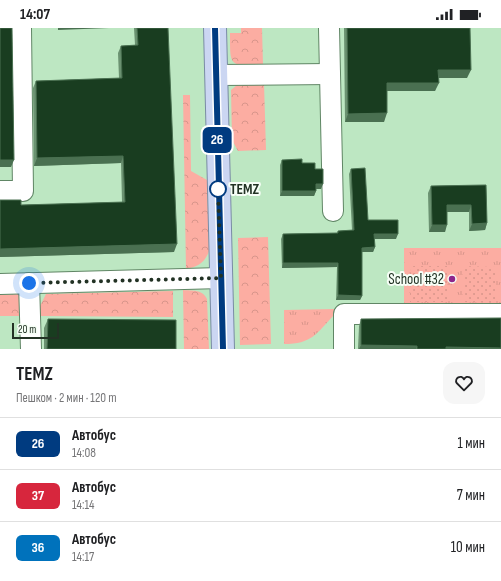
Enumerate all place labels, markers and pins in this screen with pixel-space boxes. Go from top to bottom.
marker: TEMZ [209,180,227,198]
place label: TEMZ [230,180,260,199]
place label: School #32 [388,270,444,289]
marker: School #32 [447,274,457,284]

